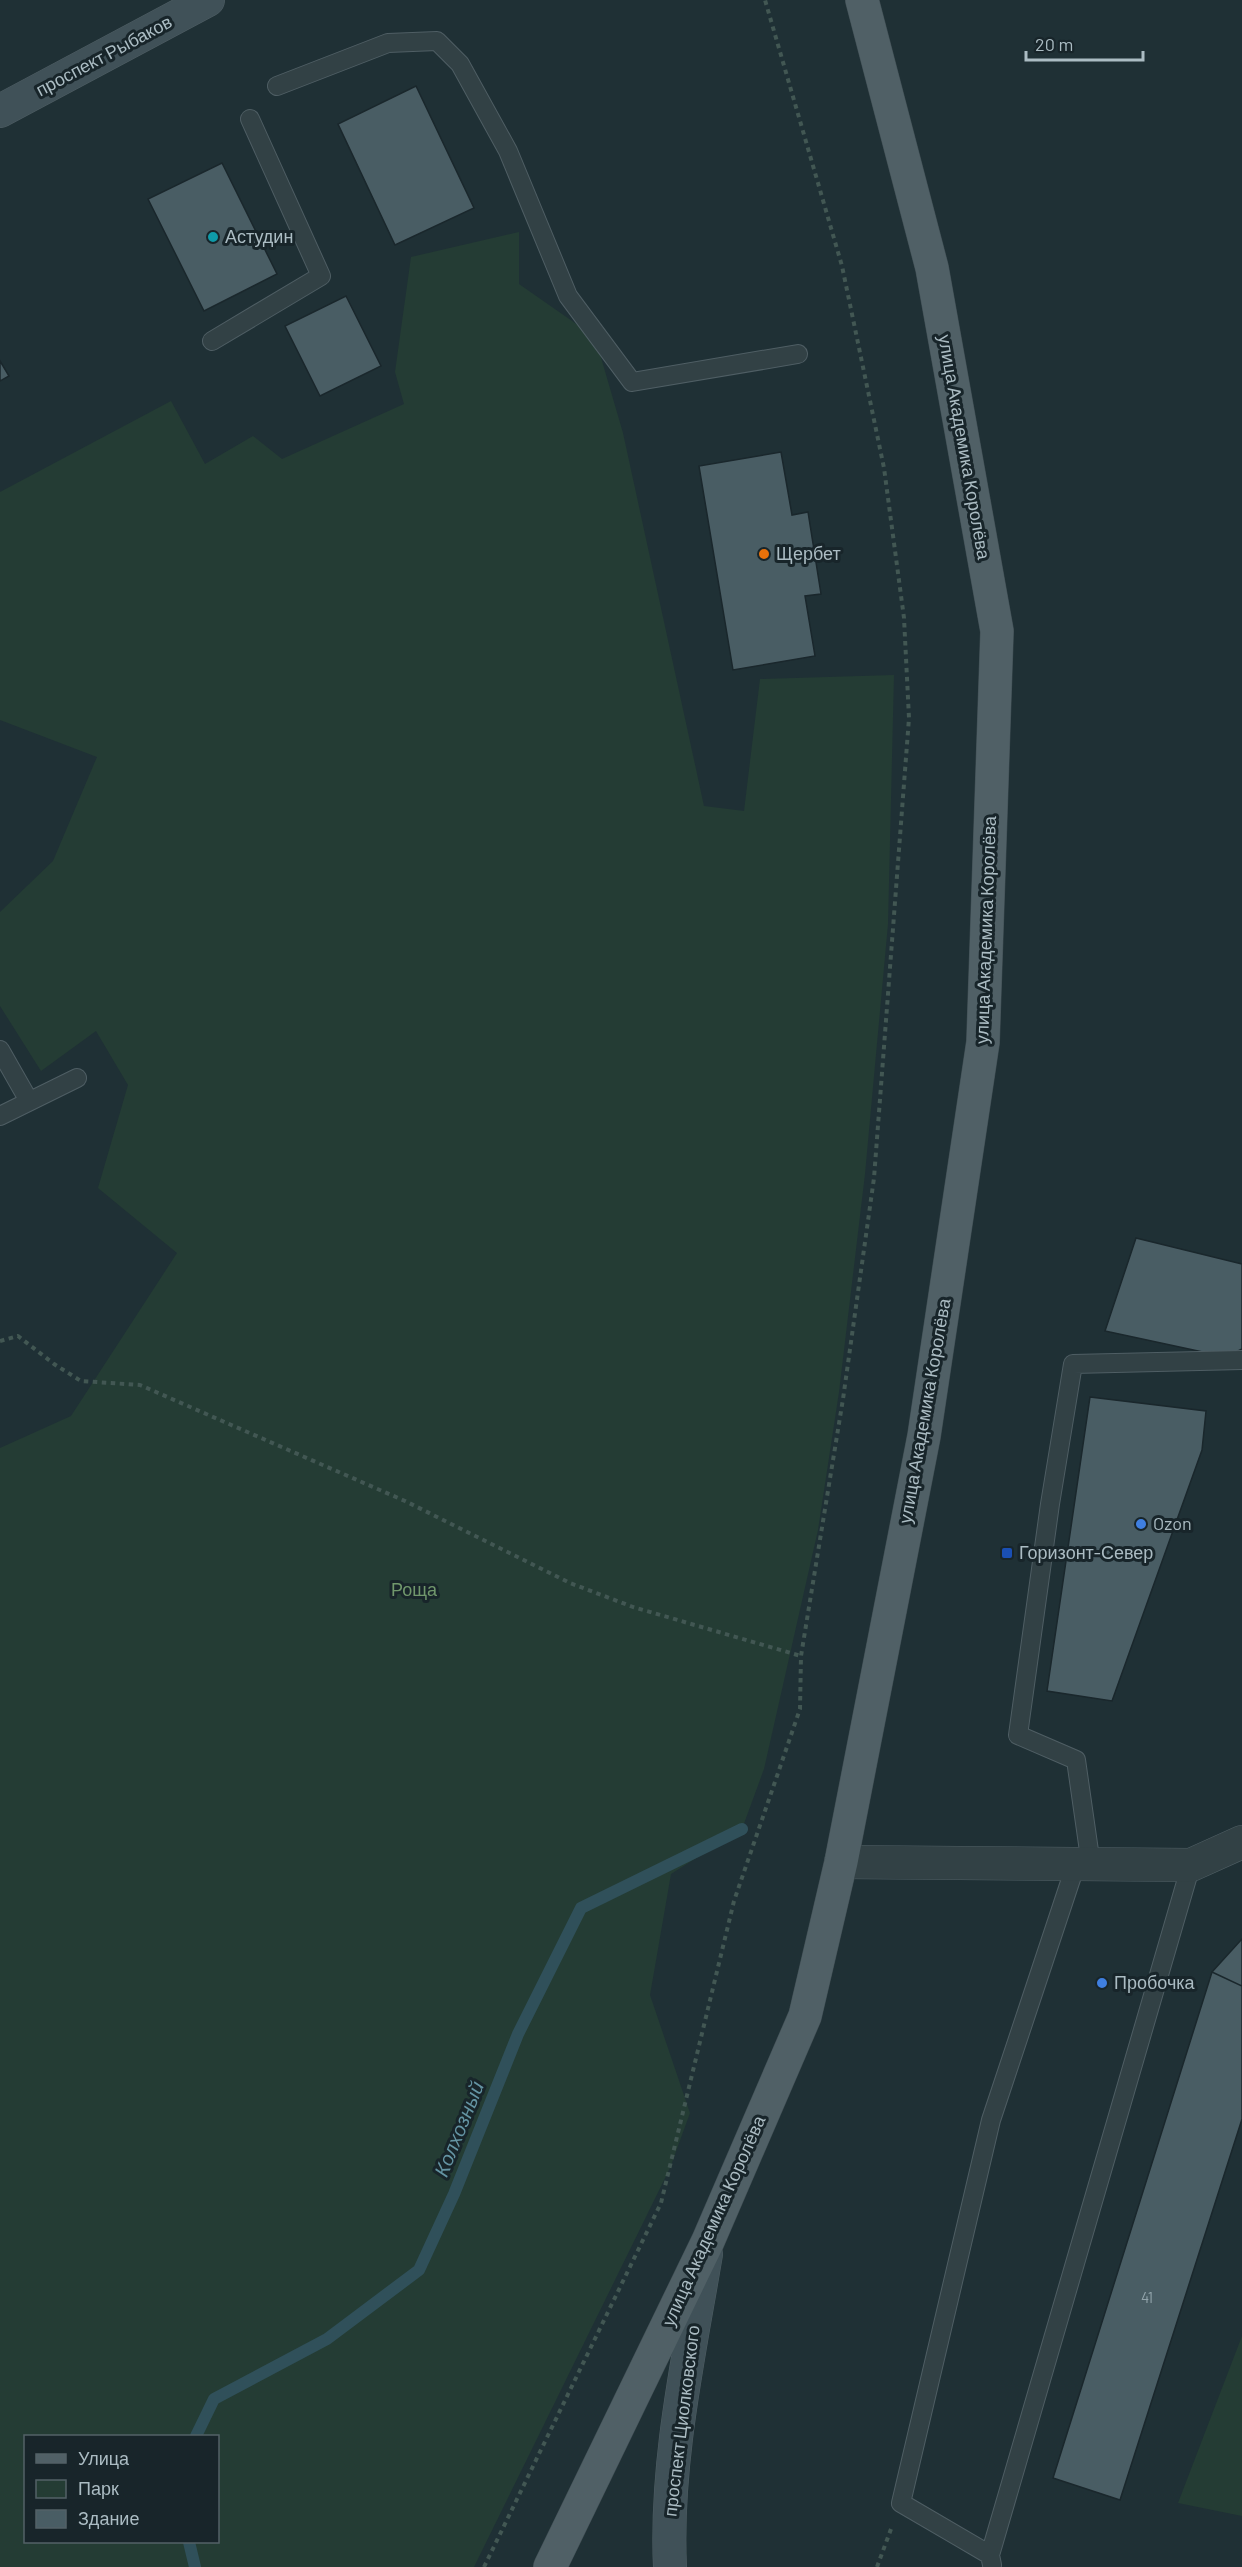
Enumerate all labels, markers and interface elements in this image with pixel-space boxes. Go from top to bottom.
street label: проспект Рыбаков [32,10,175,100]
scale bar [1026,24,1143,62]
text: 20 m [1035,33,1073,55]
place label: Астудин [225,225,293,247]
marker: Астудин [206,230,220,244]
street label: улица Академика Королёва [934,333,996,562]
place label: Щербет [776,542,841,564]
marker: Щербет [757,547,771,561]
street label: улица Академика Королёва [970,815,1000,1044]
street label: улица Академика Королёва [893,1296,955,1525]
place label: Ozon [1153,1512,1192,1534]
marker: Ozon [1134,1517,1148,1531]
place label: Горизонт-Север [1019,1541,1153,1563]
marker: Горизонт-Север [1000,1546,1014,1560]
park label: Роща [391,1578,438,1600]
place label: Пробочка [1114,1971,1196,1993]
marker: Пробочка [1095,1976,1109,1990]
water label: Колхозный [428,2078,488,2180]
street label: улица Академика Королёва [657,2111,770,2329]
house number: 41 [1141,2288,1153,2306]
street label: проспект Циолковского [658,2324,704,2518]
legend [24,2435,219,2543]
text: Улица [78,2447,130,2469]
text: Парк [78,2477,119,2499]
text: Здание [78,2507,139,2529]

